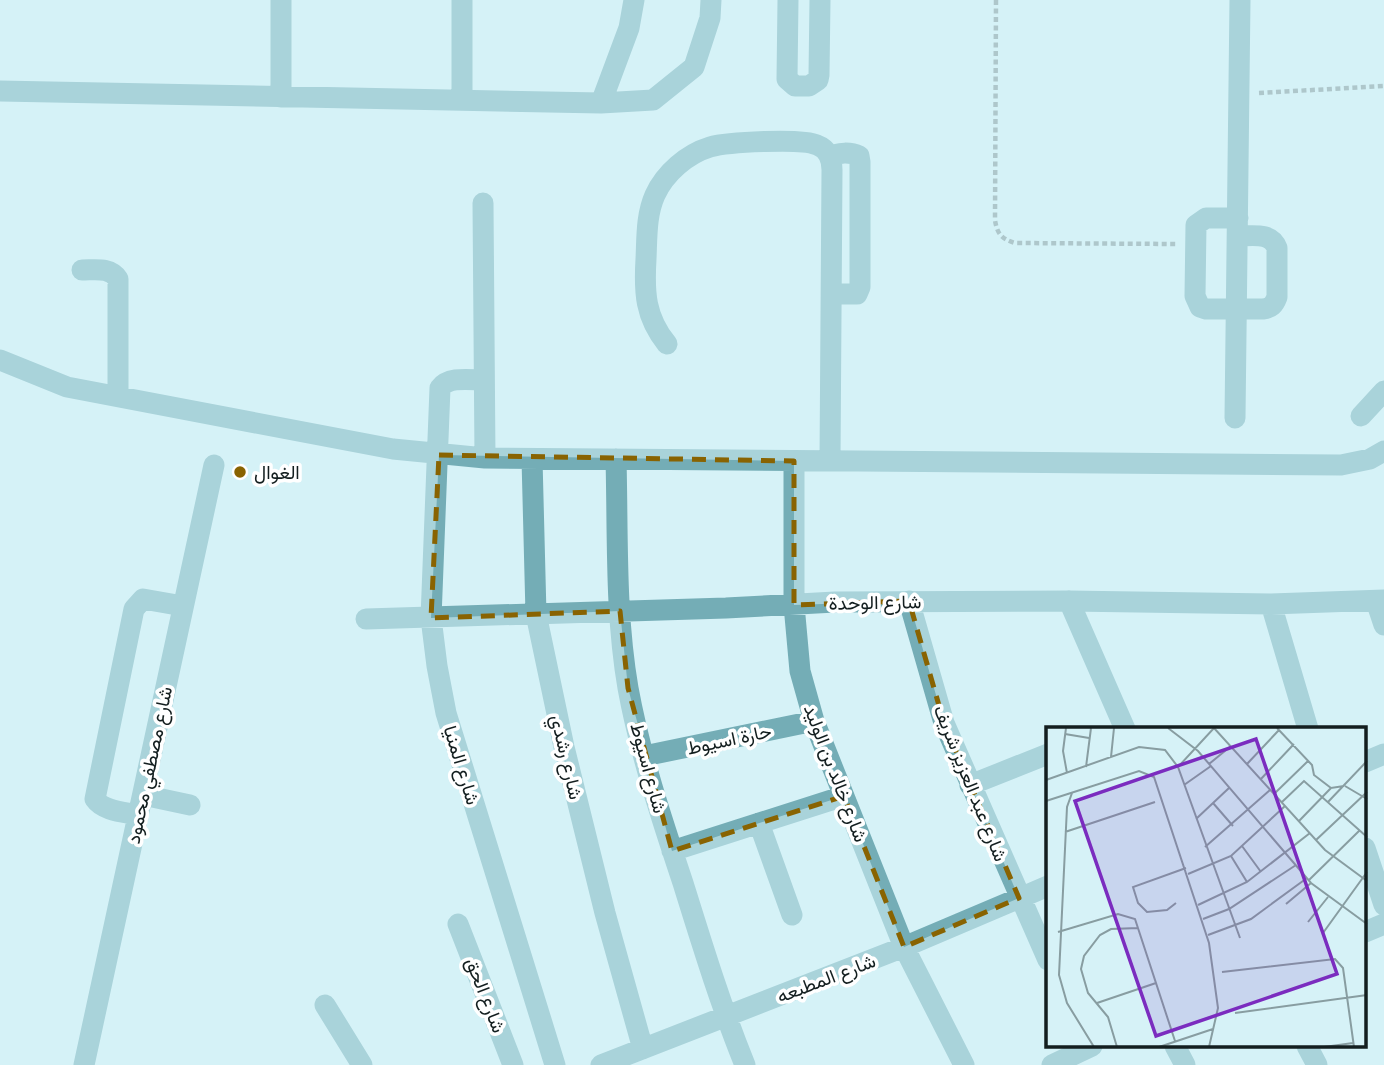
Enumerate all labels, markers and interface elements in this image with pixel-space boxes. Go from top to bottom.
place label: الغوال [254,461,300,484]
marker: الغوال [232,464,248,480]
street label: شارع الوحدة [828,590,922,616]
street label: شارع مصطفي محمود [122,684,181,847]
street label: شارع خالد بن الوليد [798,701,872,846]
street label: شارع عبد العزيز شريف [928,702,1012,865]
street label: شارع رشدي [542,712,587,803]
street label: حارة اسيوط [685,719,774,760]
street label: شارع اسيوط [624,720,672,816]
street label: شارع المنيا [438,723,484,808]
inset map [1046,727,1366,1048]
street label: شارع المطبعه [774,949,879,1009]
street label: شارع الحق [460,954,510,1036]

